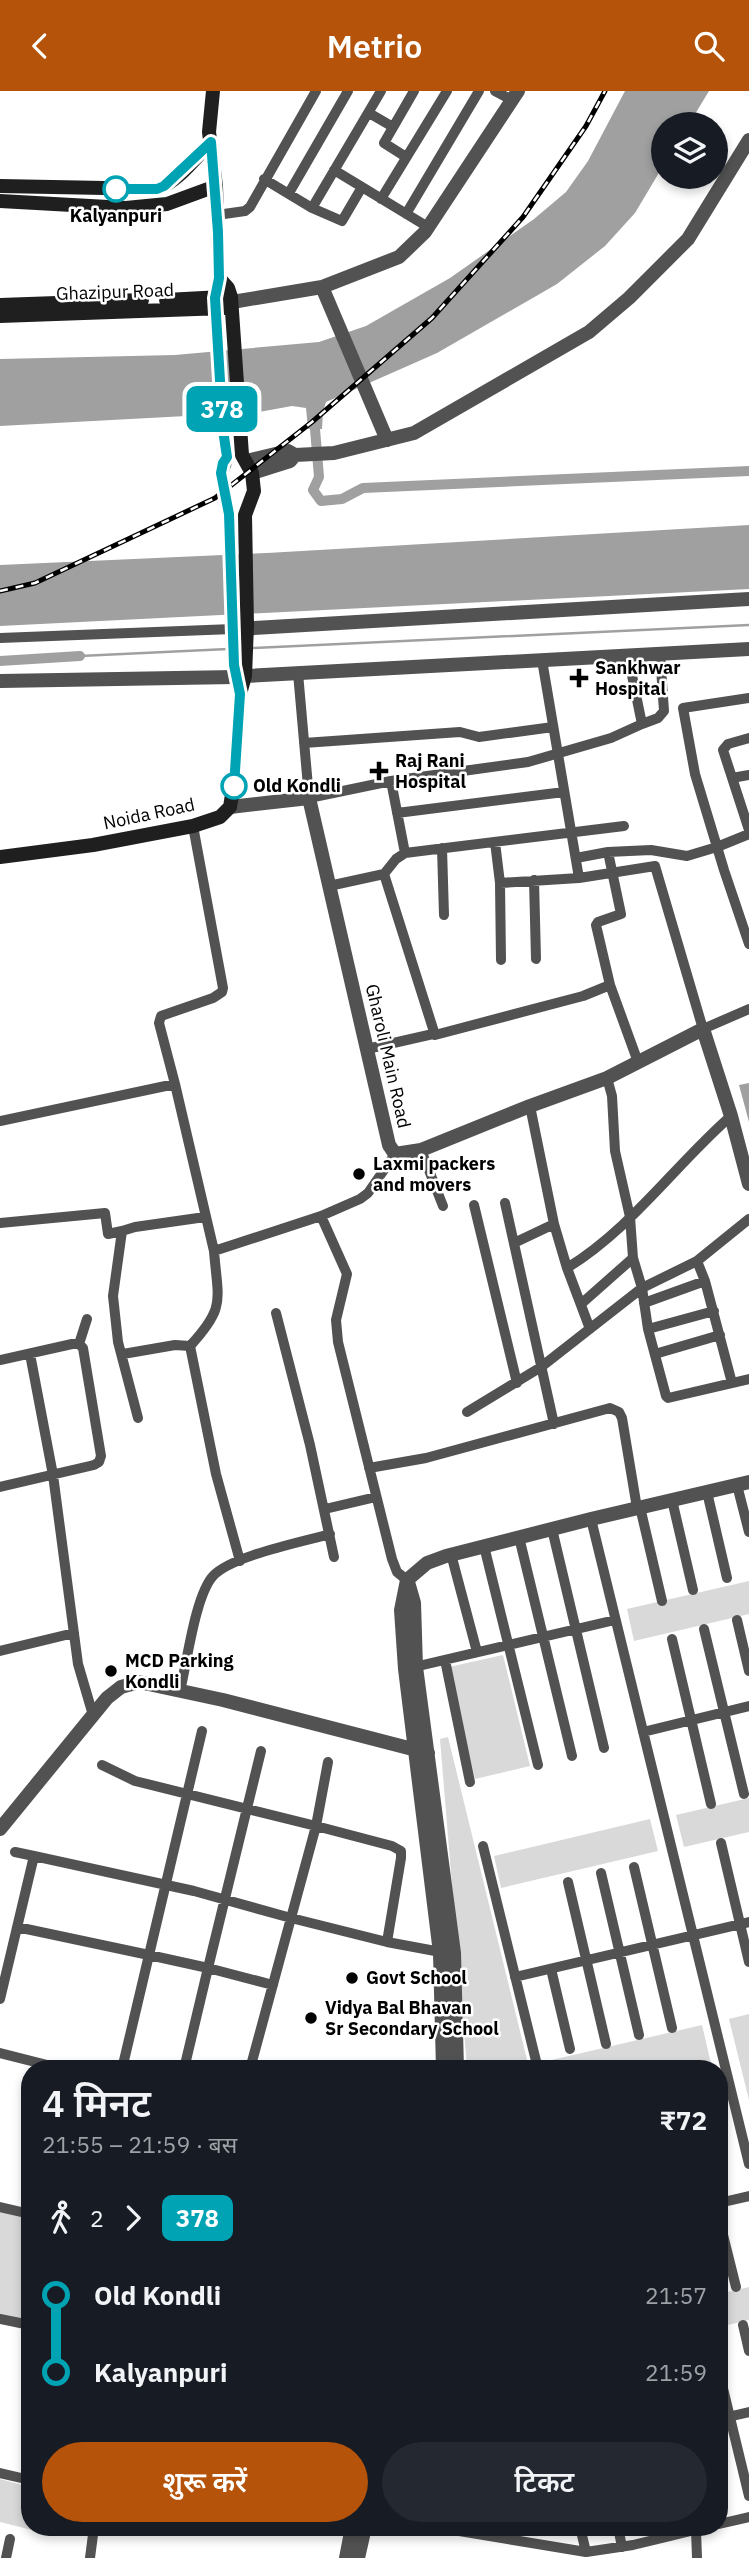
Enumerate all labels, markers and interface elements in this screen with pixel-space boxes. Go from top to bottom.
text: Metrio [327,25,422,67]
icon: back [21,27,59,65]
icon: search [690,27,728,65]
map controls [651,112,728,189]
button: layers [651,112,728,189]
marker: Kalyanpuri [103,176,129,202]
place label: Kalyanpuri [70,204,162,227]
street label: Ghazipur Road [56,278,174,305]
line badge: 378 [182,386,262,432]
text: 378 [200,393,244,425]
place label: Sankhwar Hospital [595,656,681,700]
marker: Sankhwar Hospital [569,668,589,688]
place label: Raj Rani Hospital [395,749,466,793]
marker: Raj Rani Hospital [369,761,389,781]
marker: Old Kondli [221,773,247,799]
place label: Old Kondli [253,774,341,797]
street label: Noida Road [101,793,197,834]
street label: Gharoli Main Road [361,982,416,1130]
place label: Laxmi packers and movers [373,1152,495,1196]
marker: Laxmi packers and movers [351,1166,367,1182]
place label: MCD Parking Kondli [125,1649,234,1693]
marker: MCD Parking Kondli [103,1663,119,1679]
place label: Govt School [366,1966,467,1989]
marker: Govt School [344,1970,360,1986]
place label: Vidya Bal Bhavan Sr Secondary School [325,1996,499,2040]
marker: Vidya Bal Bhavan Sr Secondary School [303,2010,319,2026]
text: 4 मिनट [42,2078,151,2127]
text: ₹72 [659,2103,707,2137]
text: 21:55 – 21:59 · बस [42,2129,237,2159]
icon: walk [42,2199,80,2237]
icon: forward [114,2199,152,2237]
text: 378 [176,2202,219,2234]
text: 2 [90,2203,104,2233]
text: Old Kondli [94,2278,221,2312]
text: 21:57 [645,2280,707,2310]
text: Kalyanpuri [94,2355,227,2389]
text: 21:59 [645,2357,707,2387]
button: शुरू करें [42,2442,368,2522]
button: टिकट [382,2442,707,2522]

